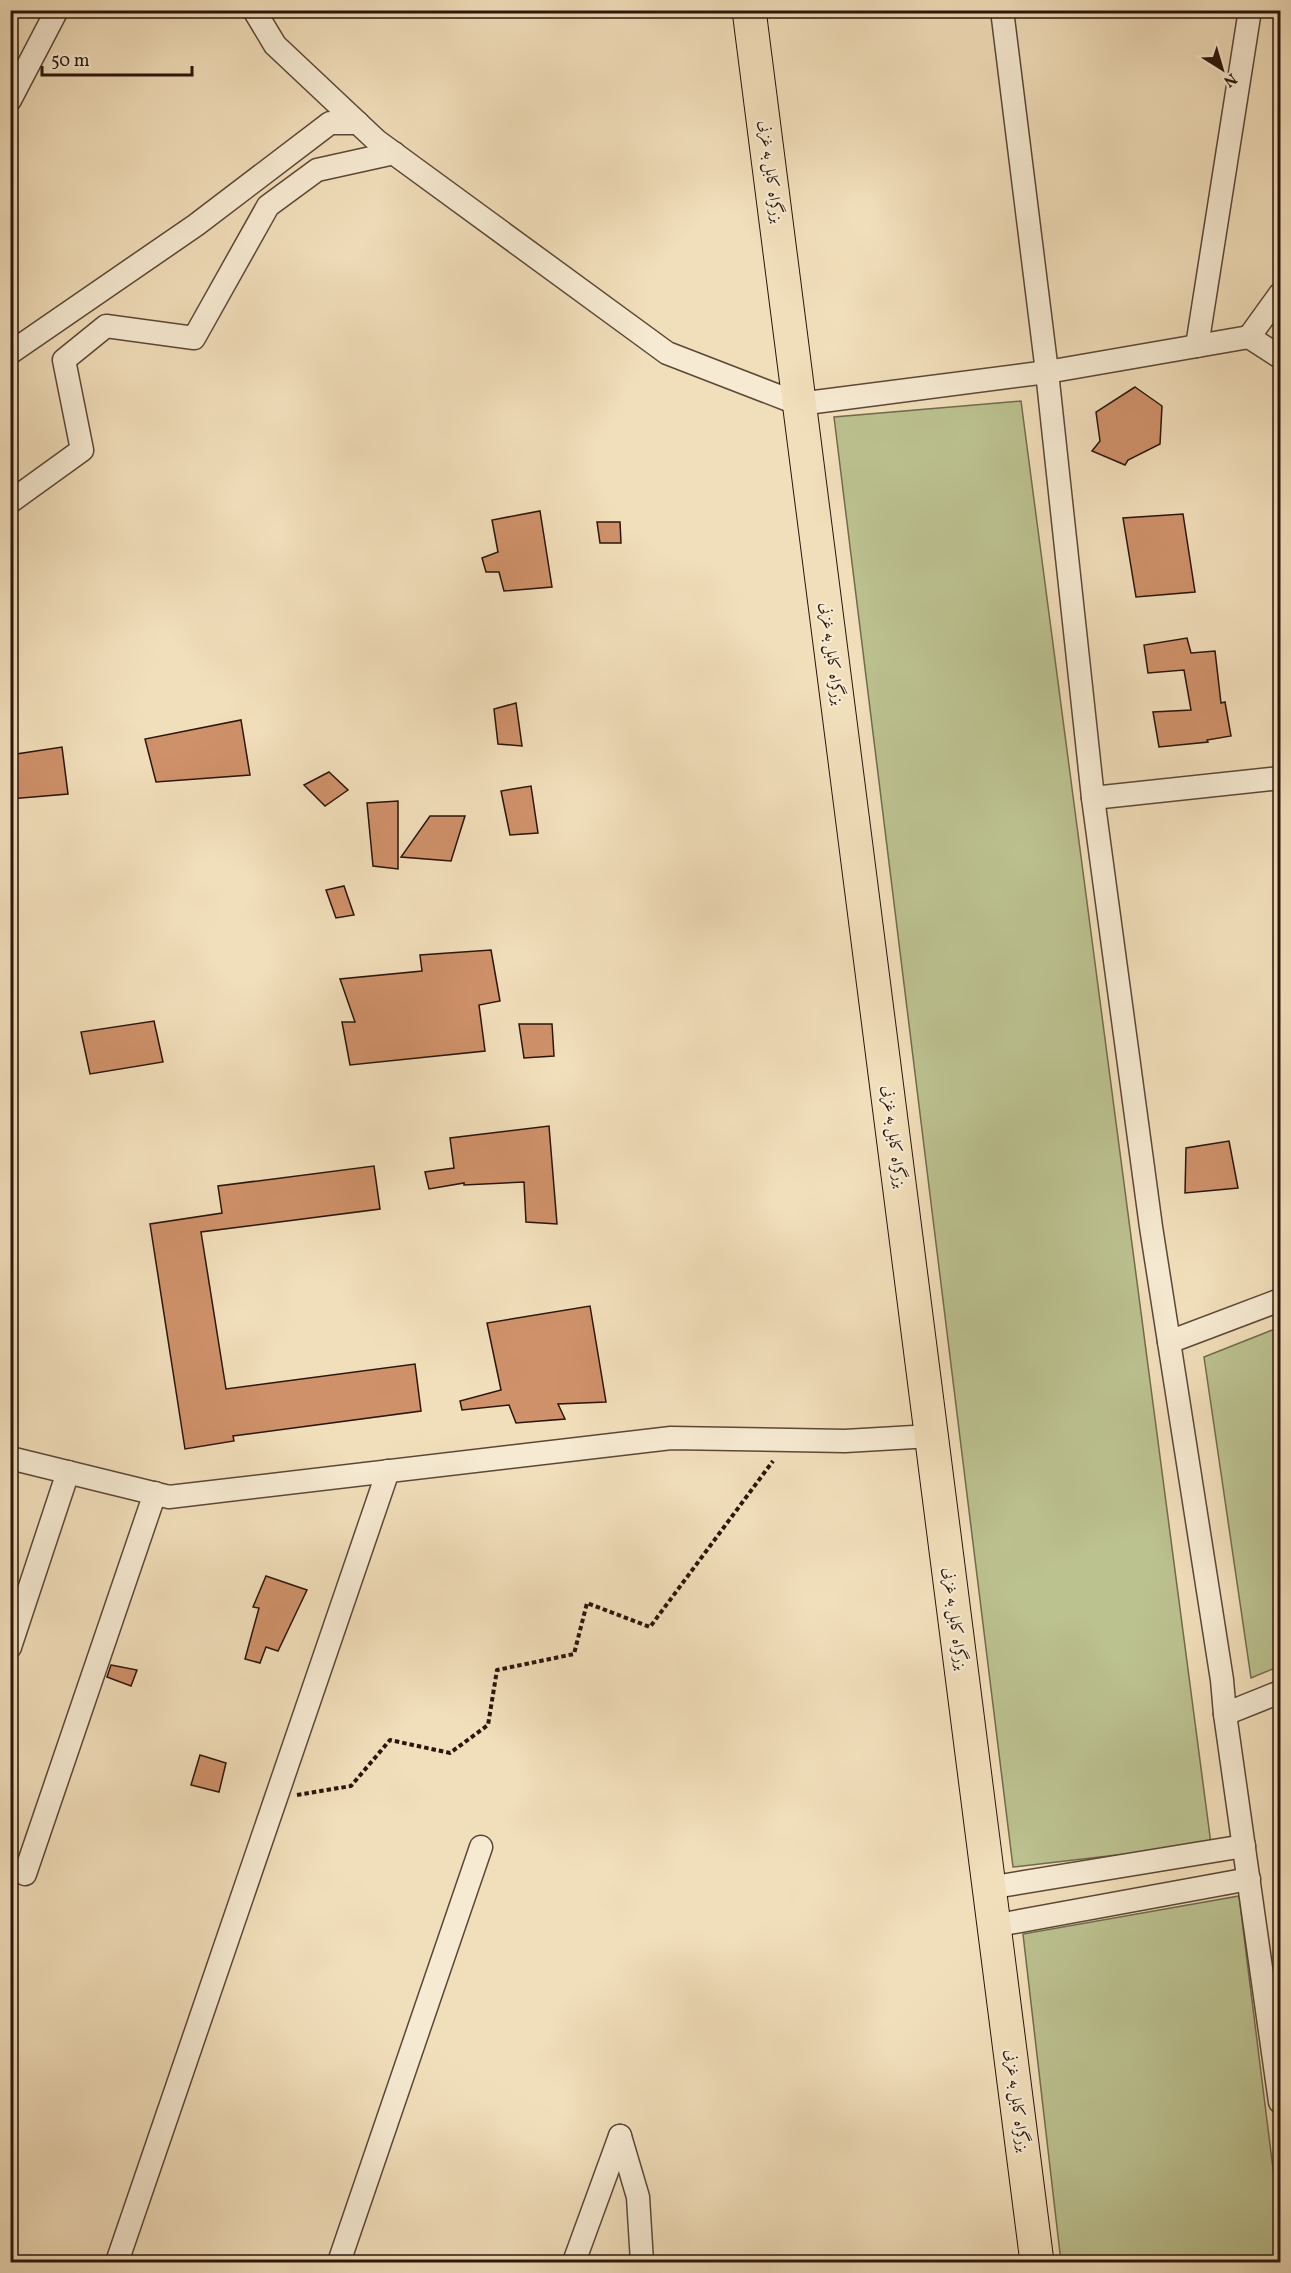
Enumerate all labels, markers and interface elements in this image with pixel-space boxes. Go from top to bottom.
scale bar [42,39,192,77]
north arrow [1192,39,1252,99]
text: 50 m [51,49,90,74]
text: N [1218,67,1241,92]
street label: بزرگراه کابل به غزنی [753,119,788,225]
street label: بزرگراه کابل به غزنی [814,601,849,707]
street label: بزرگراه کابل به غزنی [876,1084,911,1190]
street label: بزرگراه کابل به غزنی [937,1566,972,1672]
street label: بزرگراه کابل به غزنی [999,2048,1034,2154]

